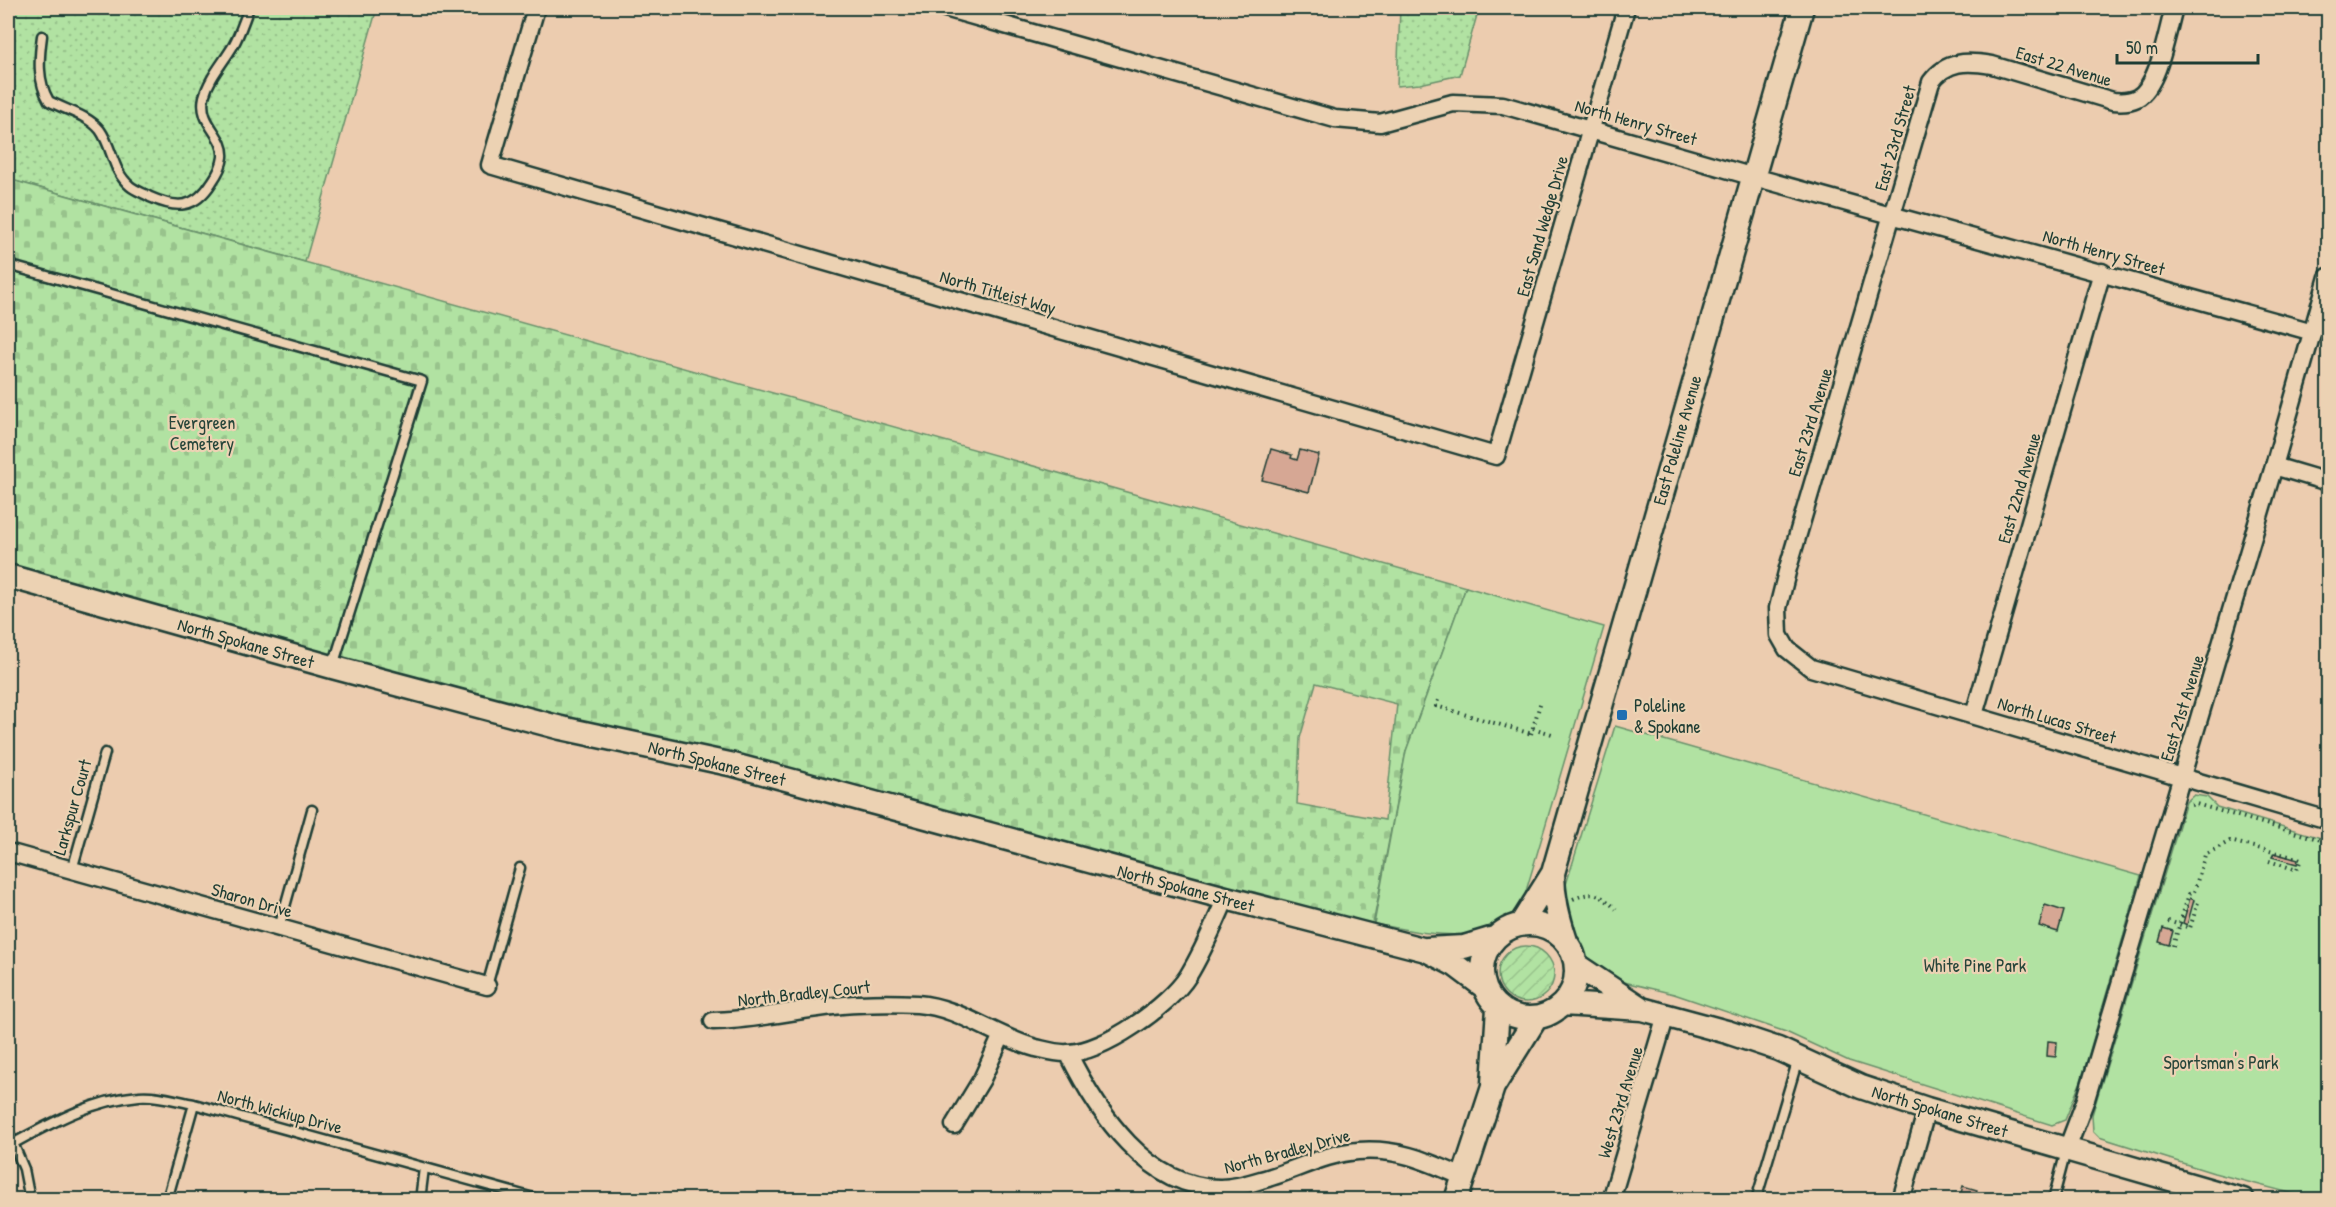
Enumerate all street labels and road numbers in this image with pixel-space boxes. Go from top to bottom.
street label: East 22 Avenue [2013,40,2115,92]
street label: East 23rd Street [1868,82,1922,194]
street label: North Henry Street [1572,93,1701,152]
street label: East Sand Wedge Drive [1510,153,1574,299]
street label: North Henry Street [2040,223,2169,282]
street label: North Titleist Way [937,264,1059,321]
street label: East 23rd Avenue [1782,365,1838,479]
street label: East Poleline Avenue [1647,372,1707,508]
street label: East 22nd Avenue [1991,430,2047,546]
street label: North Spokane Street [175,612,318,675]
street label: East 21st Avenue [2154,652,2210,764]
street label: North Lucas Street [1995,690,2120,750]
street label: North Spokane Street [646,734,789,792]
street label: Larkspur Court [46,755,98,858]
street label: North Spokane Street [1115,858,1258,918]
street label: Sharon Drive [209,877,295,923]
street label: North Bradley Court [737,974,872,1012]
street label: West 23rd Avenue [1591,1043,1649,1161]
street label: North Spokane Street [1869,1078,2012,1144]
street label: North Wickiup Drive [215,1082,345,1140]
street label: North Bradley Drive [1221,1122,1353,1180]

